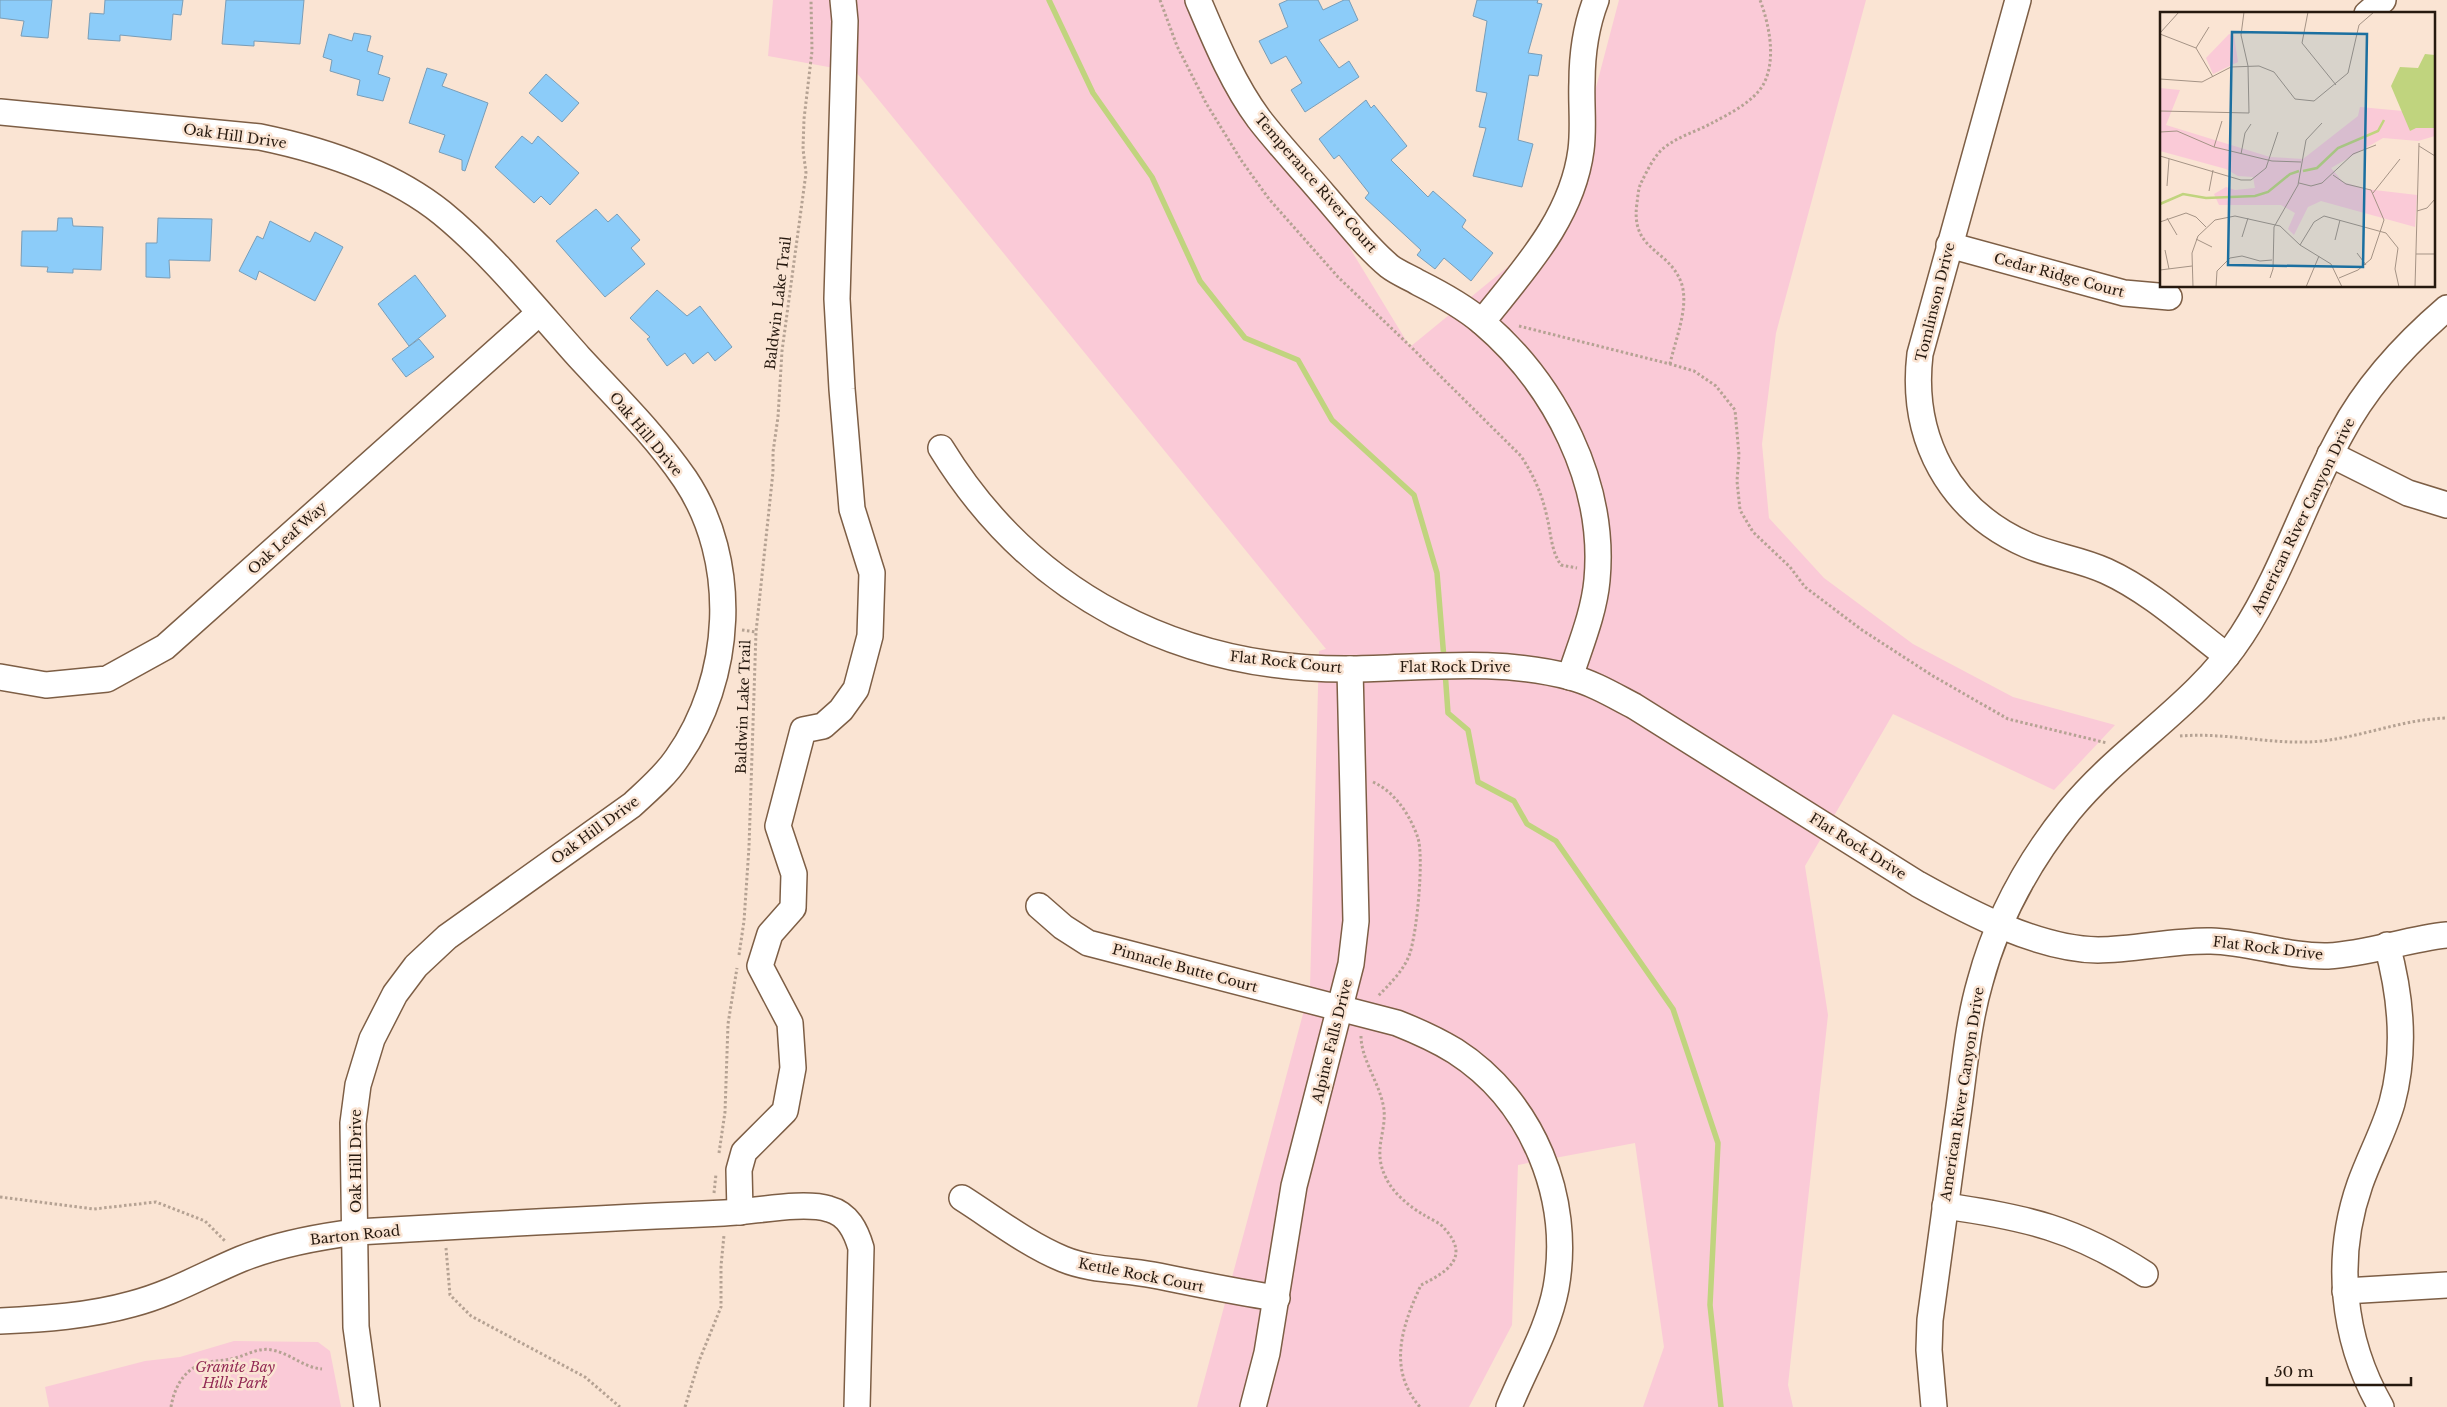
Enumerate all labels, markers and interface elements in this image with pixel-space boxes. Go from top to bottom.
inset map [2160,12,2434,288]
street label: Temperance River Court [1251,110,1382,257]
street label: Oak Hill Drive [182,120,288,152]
street label: Baldwin Lake Trail [761,235,795,371]
street label: Tomlinson Drive [1912,241,1958,363]
street label: Cedar Ridge Court [1992,249,2127,301]
street label: Oak Hill Drive [606,388,686,480]
street label: American River Canyon Drive [2247,415,2359,618]
street label: Oak Leaf Way [244,498,330,578]
street label: Baldwin Lake Trail [732,639,754,774]
street label: Flat Rock Court [1229,647,1344,677]
street label: Flat Rock Drive [1399,658,1511,676]
street label: Oak Hill Drive [548,792,642,868]
street label: Flat Rock Drive [1806,809,1910,883]
street label: Flat Rock Drive [2212,932,2324,964]
street label: Pinnacle Butte Court [1110,940,1260,996]
street label: Alpine Falls Drive [1308,977,1356,1106]
street label: American River Canyon Drive [1936,986,1988,1203]
street label: Oak Hill Drive [347,1109,365,1213]
street label: Barton Road [309,1221,402,1249]
street label: Kettle Rock Court [1077,1254,1206,1296]
scale bar [2267,1354,2411,1386]
park label: Granite Bay Hills Park [195,1358,276,1392]
text: 50 m [2274,1362,2314,1381]

